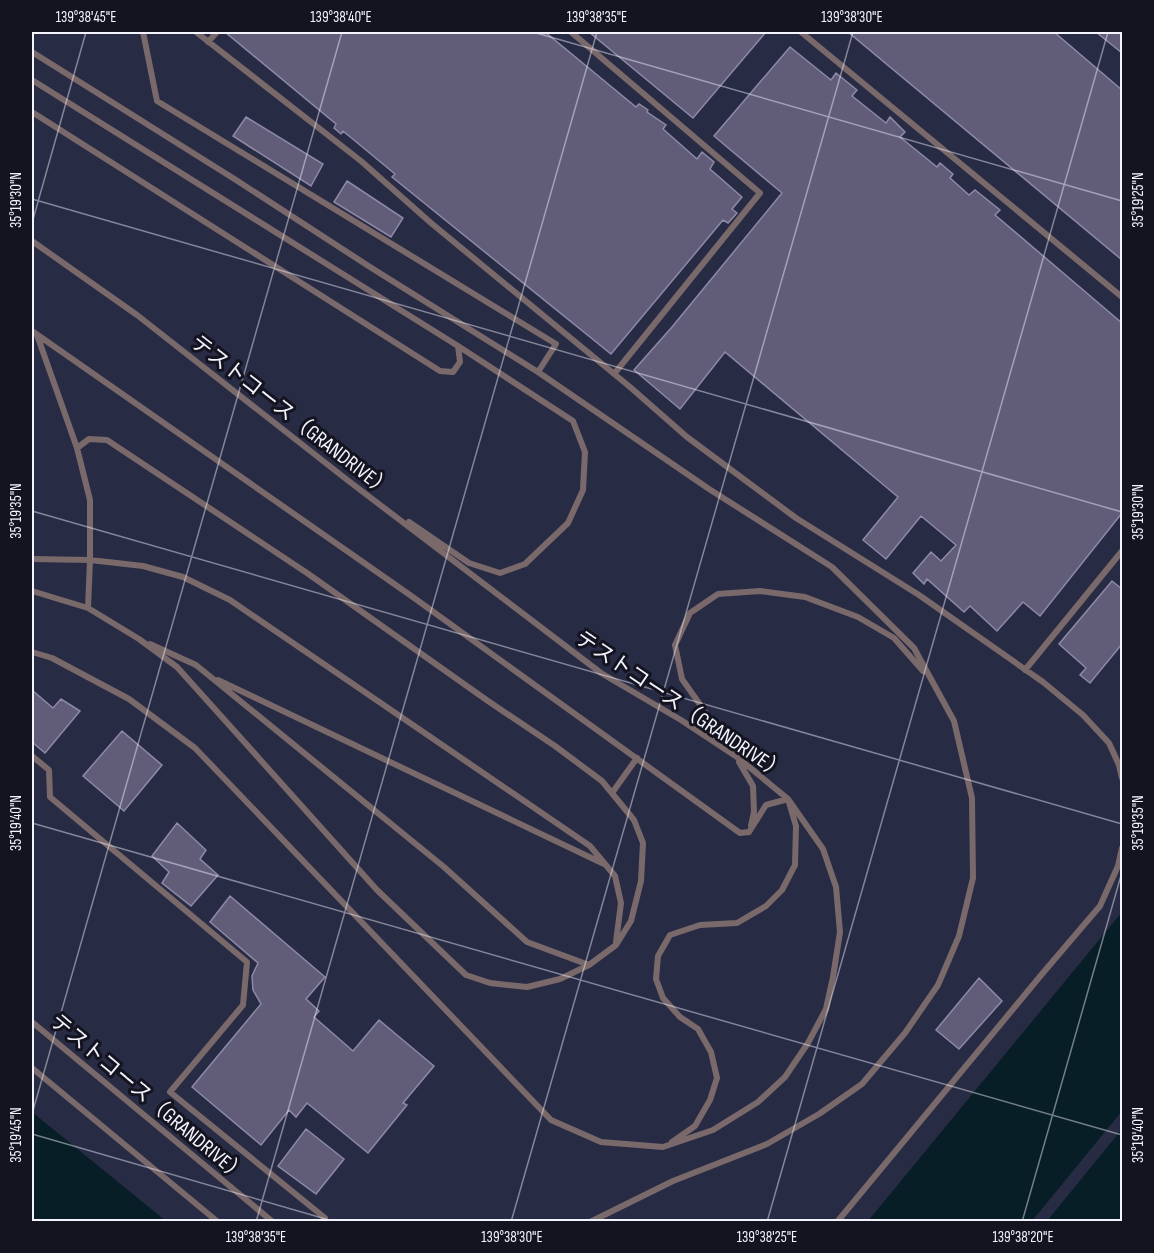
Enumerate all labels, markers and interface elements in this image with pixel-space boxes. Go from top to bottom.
text: 139°38'45"E [56,8,116,27]
text: 139°38'40"E [310,8,372,27]
text: 139°38'35"E [567,8,627,27]
text: 139°38'30"E [821,8,883,27]
text: 35°19'30"N [7,172,26,228]
text: 35°19'25"N [1129,172,1148,228]
street label: テストコース（GRANDRIVE） [186,330,398,503]
text: 35°19'35"N [7,483,26,539]
text: 35°19'30"N [1129,484,1148,540]
street label: テストコース（GRANDRIVE） [570,625,791,785]
text: 35°19'40"N [7,795,26,851]
text: 35°19'35"N [1129,795,1148,851]
street label: テストコース（GRANDRIVE） [45,1009,252,1188]
text: 35°19'45"N [7,1107,26,1163]
text: 35°19'40"N [1129,1107,1148,1163]
text: 139°38'35"E [226,1228,286,1247]
text: 139°38'30"E [481,1228,543,1247]
text: 139°38'25"E [737,1228,797,1247]
text: 139°38'20"E [992,1228,1054,1247]

